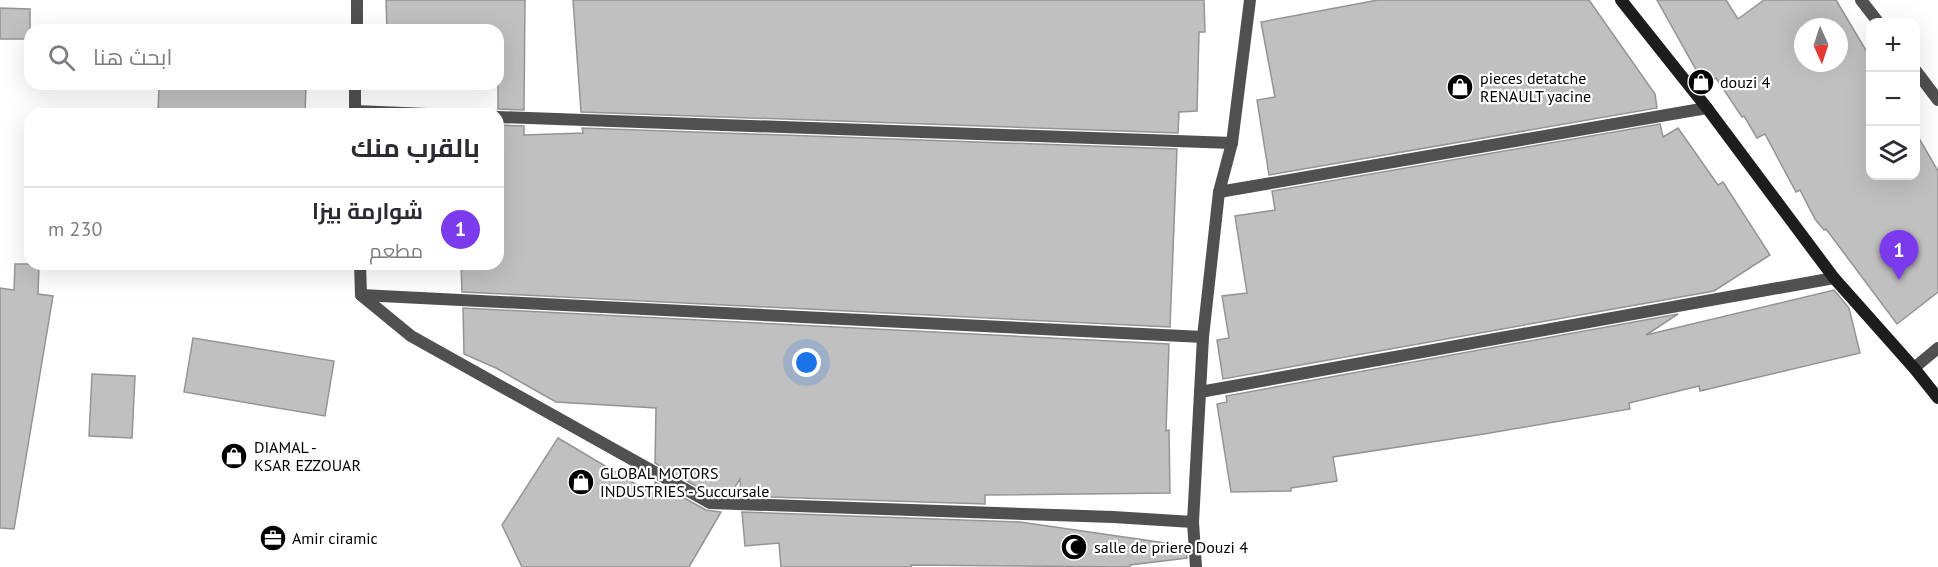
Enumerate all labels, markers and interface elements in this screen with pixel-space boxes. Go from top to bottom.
north arrow [1794,18,1848,72]
map controls [1866,18,1920,180]
button: + [1866,18,1920,72]
search box [24,24,504,90]
icon: search [45,41,78,74]
text: ابحث هنا [93,43,172,71]
shop icon: douzi 4 [1686,67,1716,97]
place label: pieces detatche RENAULT yacine [1480,68,1591,106]
shop icon: pieces detatche RENAULT yacine [1445,72,1475,102]
place label: douzi 4 [1720,72,1771,92]
button: − [1866,72,1920,126]
button: layers [1866,126,1920,180]
text: بالقرب منك [351,131,480,164]
text: شوارمة بيزا [312,197,423,225]
text: 230 m [48,216,102,242]
text: 1 [455,216,466,242]
pin: 1 [1880,230,1918,280]
text: مطعم [369,238,423,264]
your location [792,348,821,377]
place label: DIAMAL - KSAR EZZOUAR [254,437,361,475]
shop icon: DIAMAL - KSAR EZZOUAR [219,441,249,471]
place label: GLOBAL MOTORS INDUSTRIES - Succursale [600,463,769,501]
shop icon: GLOBAL MOTORS INDUSTRIES - Succursale [566,467,596,497]
office icon: Amir ciramic [258,523,288,553]
place label: Amir ciramic [292,528,378,548]
mosque icon: salle de priere Douzi 4 [1059,532,1089,562]
place label: salle de priere Douzi 4 [1094,537,1248,557]

